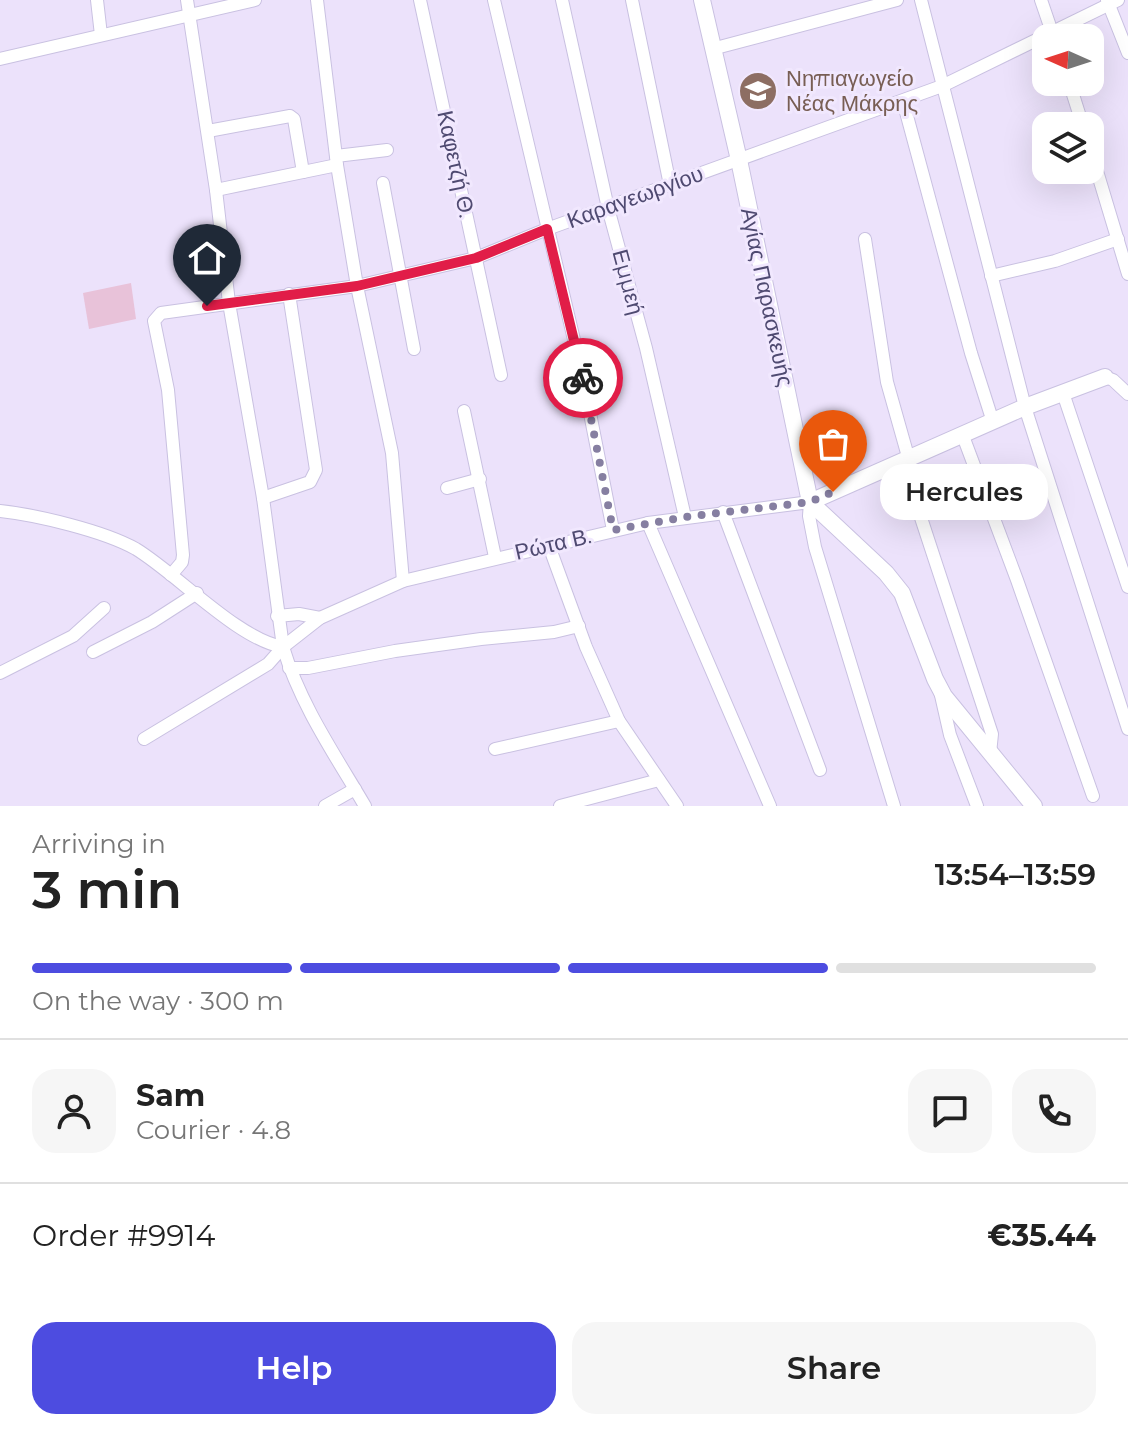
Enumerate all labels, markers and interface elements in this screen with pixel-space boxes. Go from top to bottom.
north arrow [1032,24,1104,96]
map controls [1032,24,1104,184]
place label: Νηπιαγωγείο Νέας Μάκρης [786,65,918,117]
school or university icon: Νηπιαγωγείο Νέας Μάκρης [737,70,779,112]
street label: Καφετζή Θ. [431,108,481,220]
button: layers [1032,112,1104,184]
street label: Καραγεωργίου [563,160,707,234]
street label: Αγίας Παρασκευής [735,205,799,389]
pin [173,224,241,306]
icon: home [185,236,229,280]
street label: Εμμεή [606,246,650,318]
courier [543,338,623,418]
icon: bike [561,356,605,400]
pin [799,410,867,492]
icon: bag [811,422,855,466]
callout: Hercules [881,464,1049,520]
text: Hercules [905,476,1023,508]
street label: Ρώτα Β. [512,522,594,566]
text: Arriving in [32,828,166,860]
text: 13:54–13:59 [935,856,1096,893]
text: 3 min [32,858,182,921]
text: On the way · 300 m [32,985,284,1017]
button: person [32,1069,116,1153]
button: chat [908,1069,992,1153]
button: phone [1012,1069,1096,1153]
text: Sam [136,1077,205,1114]
text: Courier · 4.8 [136,1114,291,1146]
text: Order #9914 [32,1217,215,1254]
text: €35.44 [987,1217,1096,1254]
button: Help [32,1322,556,1414]
button: Share [572,1322,1096,1414]

